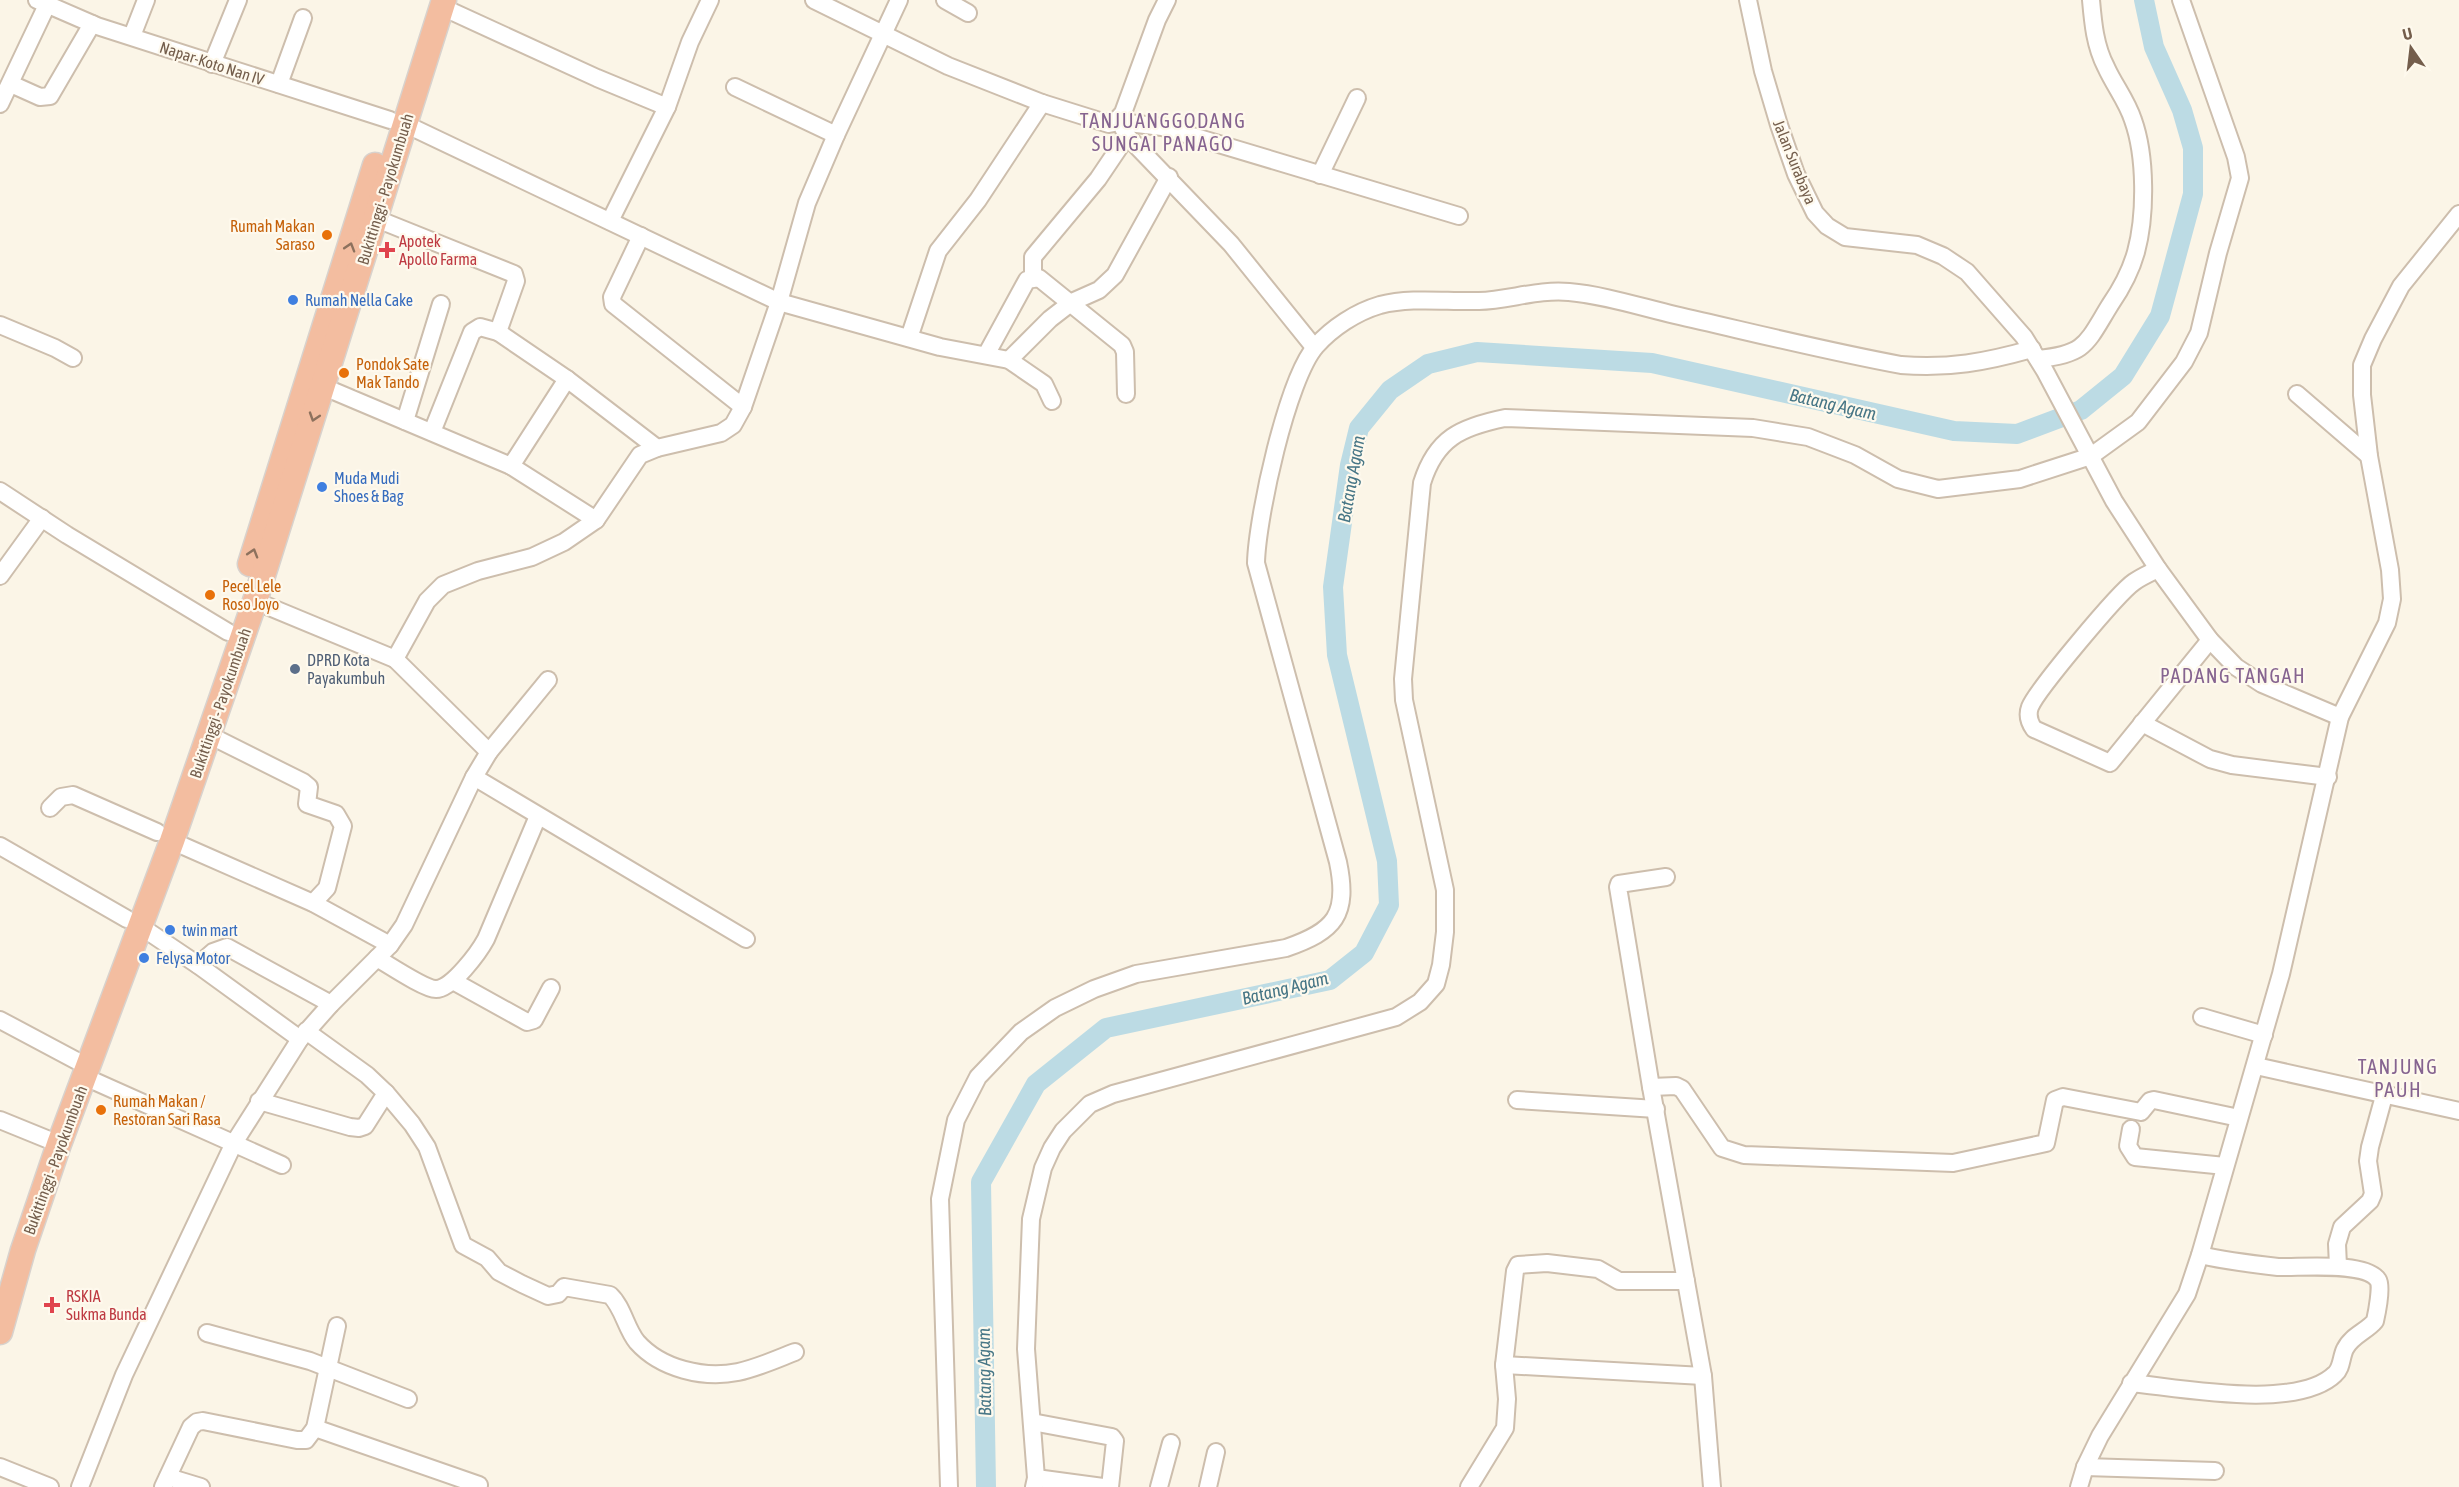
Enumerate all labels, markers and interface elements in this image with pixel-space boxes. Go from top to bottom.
north arrow [2381,18,2441,78]
text: U [2401,24,2414,43]
street label: Napar-Koto Nan IV [157,38,267,89]
district label: TANJUANGGODANG SUNGAI PANAGO [1080,109,1246,155]
street label: Bukittinggi - Payokumbuah [353,111,418,267]
street label: Jalan Surabaya [1769,117,1820,207]
place label: Rumah Makan Saraso [230,217,315,253]
marker: Rumah Makan Saraso [320,228,334,242]
place label: Apotek Apollo Farma [399,232,477,269]
one-way arrow [343,242,355,253]
marker: Apotek Apollo Farma [380,243,394,257]
place label: Rumah Nella Cake [305,291,413,309]
marker: Rumah Nella Cake [286,293,300,307]
place label: Pondok Sate Mak Tando [356,355,429,391]
marker: Pondok Sate Mak Tando [337,366,351,380]
water label: Batang Agam [1788,384,1878,424]
one-way arrow [309,411,322,422]
water label: Batang Agam [1333,434,1369,524]
place label: Muda Mudi Shoes & Bag [334,469,404,506]
marker: Muda Mudi Shoes & Bag [315,480,329,494]
one-way arrow [246,548,258,559]
place label: Pecel Lele Roso Joyo [222,577,281,614]
marker: Pecel Lele Roso Joyo [203,588,217,602]
street label: Bukittinggi - Payokumbuah [186,626,255,781]
place label: DPRD Kota Payakumbuh [307,651,385,688]
marker: DPRD Kota Payakumbuh [288,662,302,676]
district label: PADANG TANGAH [2160,664,2306,687]
place label: twin mart [182,921,238,939]
marker: twin mart [163,923,177,937]
place label: Felysa Motor [156,949,231,968]
marker: Felysa Motor [137,951,151,965]
water label: Batang Agam [1240,967,1330,1009]
district label: TANJUNG PAUH [2358,1055,2438,1101]
street label: Bukittinggi - Payokumbuah [20,1083,91,1237]
place label: Rumah Makan / Restoran Sari Rasa [113,1092,221,1128]
marker: Rumah Makan / Restoran Sari Rasa [94,1103,108,1117]
place label: RSKIA Sukma Bunda [66,1287,147,1323]
marker: RSKIA Sukma Bunda [43,1296,61,1314]
water label: Batang Agam [973,1328,995,1416]

